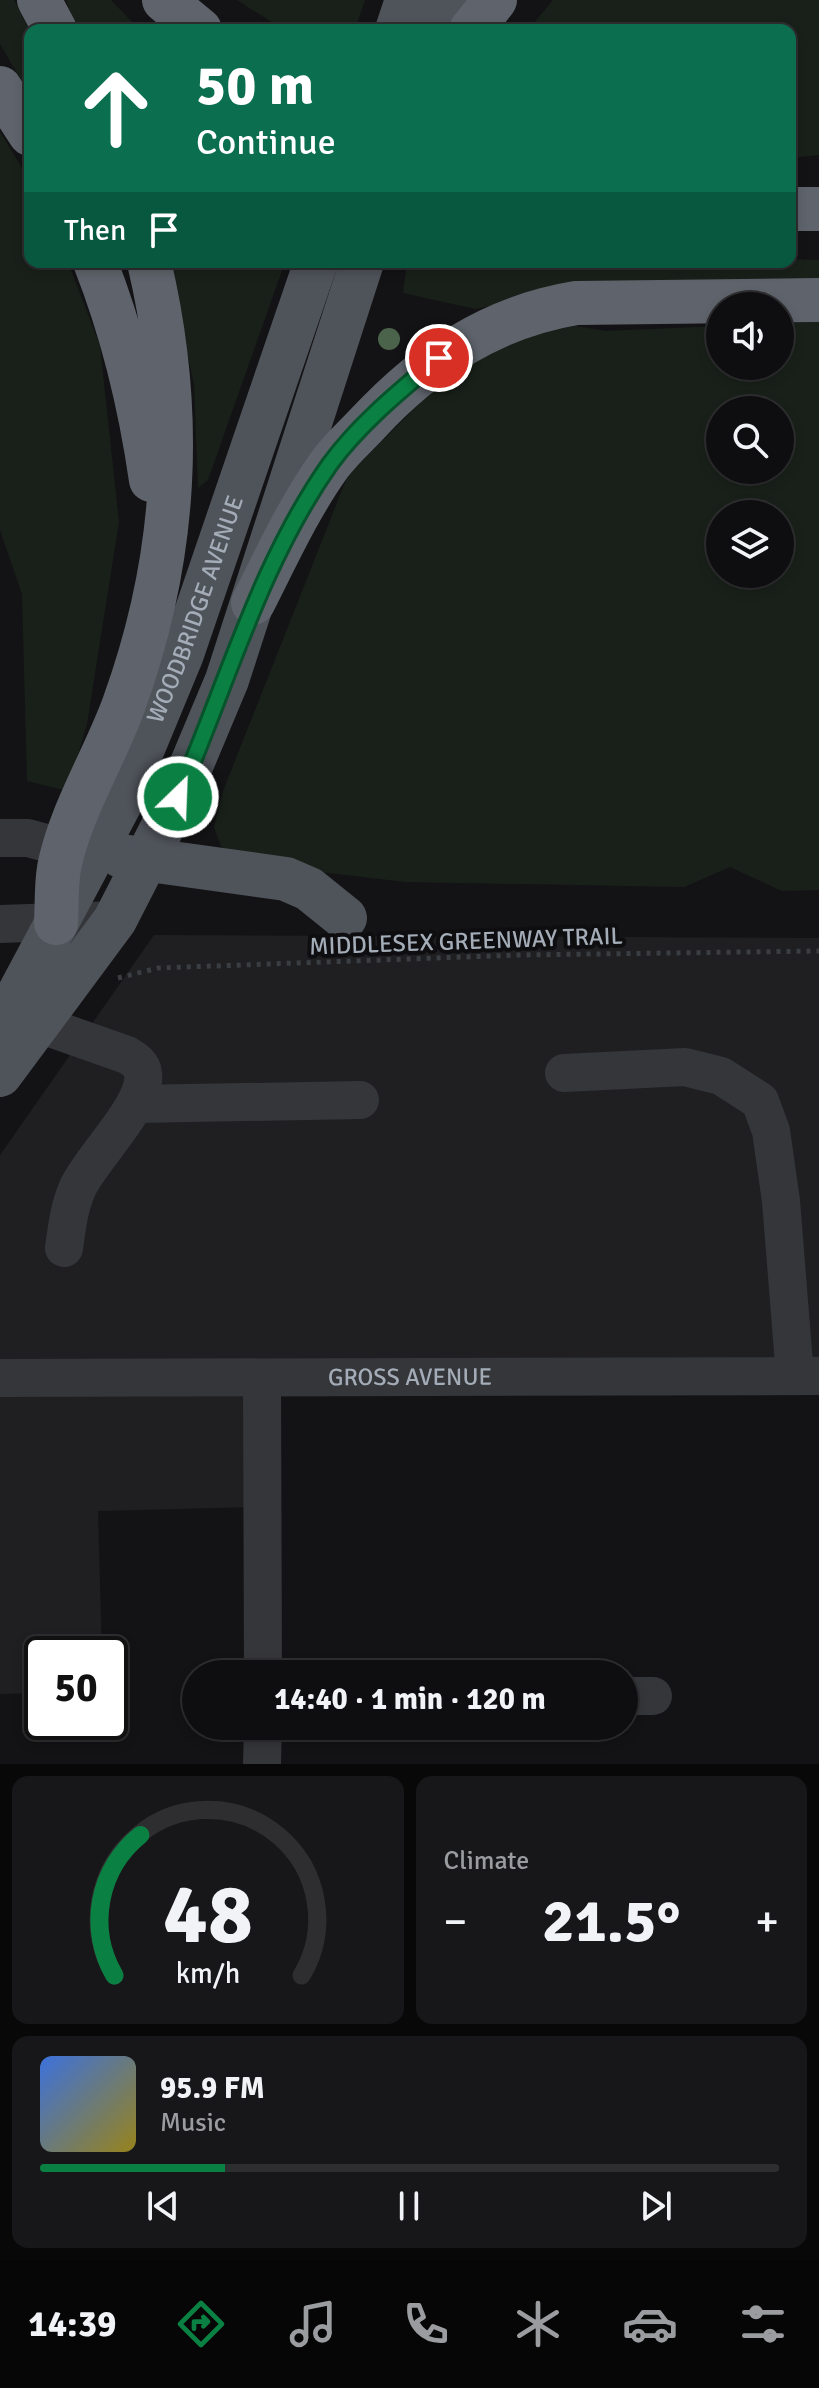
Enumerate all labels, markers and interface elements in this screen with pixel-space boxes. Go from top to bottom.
text: 50 m [196,51,314,120]
icon: ahead [64,56,168,160]
text: Continue [196,120,336,165]
icon: arrive [142,208,186,252]
text: Then [64,212,126,249]
map controls [706,292,794,588]
button: sound [706,292,794,380]
pin [405,324,473,392]
icon: arrive [417,336,461,380]
button: search [706,396,794,484]
street label: WOODBRIDGE AVENUE [140,491,250,728]
button: layers [706,500,794,588]
position arrow [136,755,220,839]
street label: MIDDLESEX GREENWAY TRAIL [309,921,623,961]
street label: GROSS AVENUE [328,1362,492,1392]
speed limit sign: 50 [24,1636,128,1740]
text: 14:40 · 1 min · 120 m [274,1681,546,1718]
text: Climate [444,1845,529,1877]
text: 48 [163,1864,253,1966]
text: 21.5° [542,1885,680,1959]
text: − [444,1895,467,1949]
text: + [755,1895,779,1949]
text: km/h [175,1956,240,1991]
text: 95.9 FM [160,2070,265,2107]
text: Music [160,2107,226,2139]
icon: previous [141,2184,185,2228]
icon: pause [387,2184,431,2228]
icon: next [634,2184,678,2228]
icon: directions [173,2296,229,2352]
icon: music [285,2296,341,2352]
icon: phone [398,2296,454,2352]
icon: climate [510,2296,566,2352]
icon: car [622,2296,678,2352]
icon: filters [735,2296,791,2352]
text: 14:39 [28,2302,117,2347]

